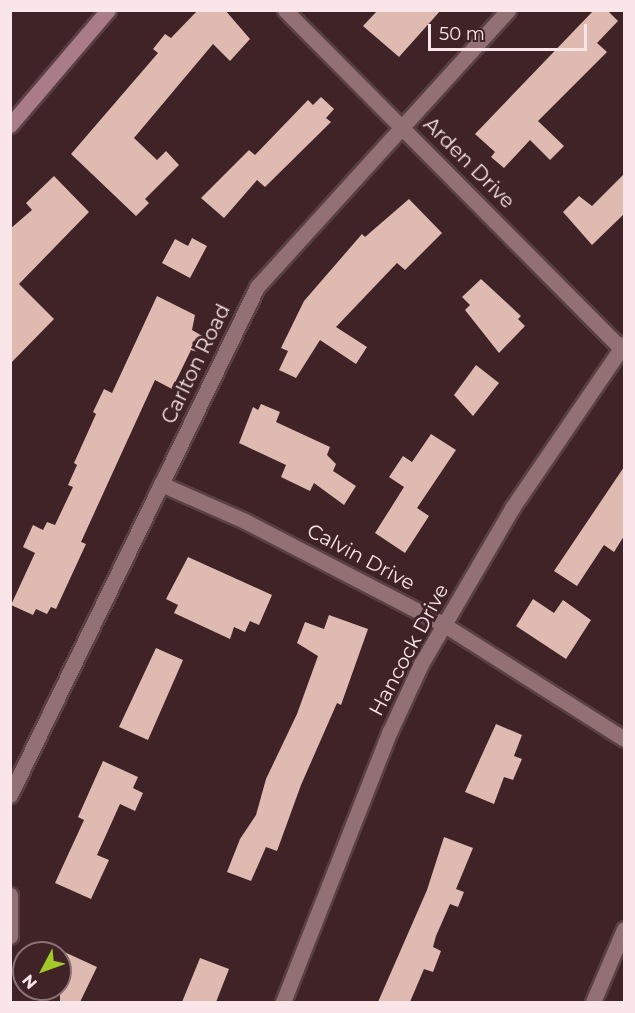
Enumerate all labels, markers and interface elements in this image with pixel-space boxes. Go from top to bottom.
scale bar [431,12,590,50]
text: 50 m [439,23,485,45]
street label: Arden Drive [418,112,520,214]
street label: Carlton Road [157,300,235,428]
street label: Calvin Drive [303,519,419,595]
street label: Hancock Drive [364,580,454,720]
north arrow [12,941,72,1001]
text: N [18,971,41,993]

